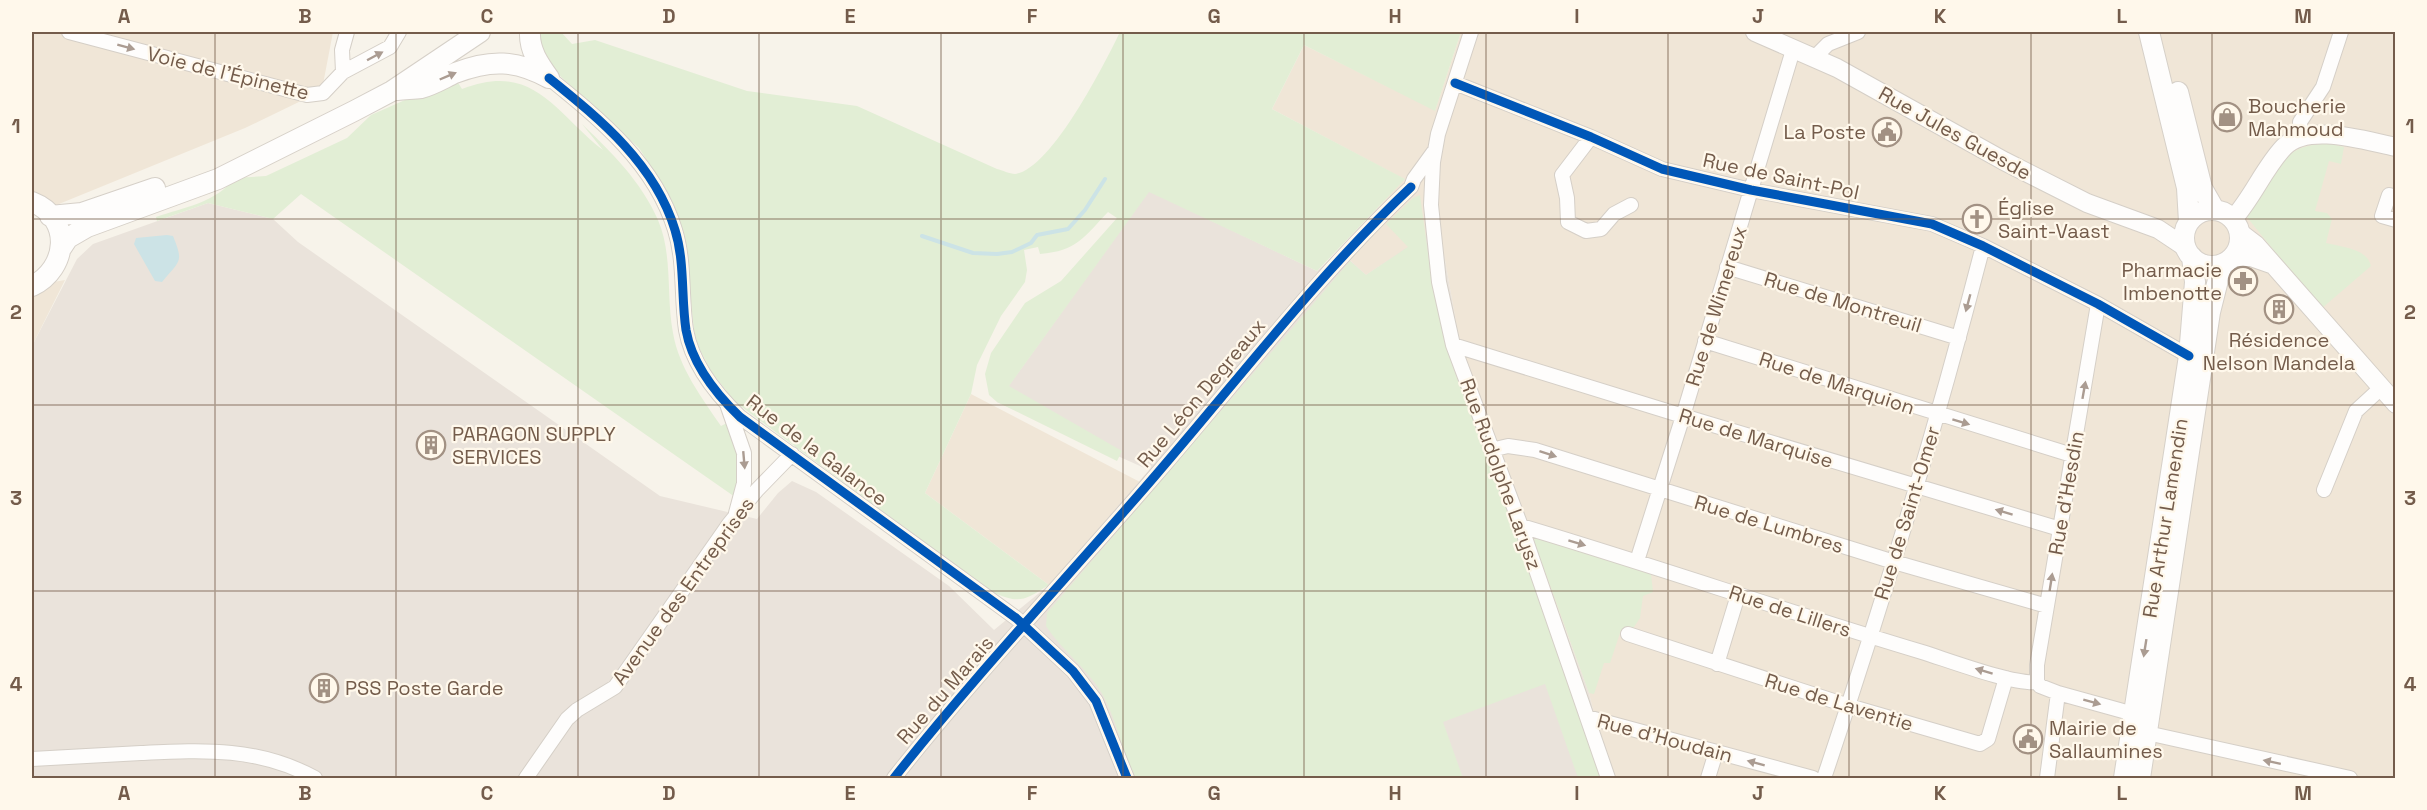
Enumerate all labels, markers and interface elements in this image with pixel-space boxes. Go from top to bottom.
text: A [118,3,131,29]
text: B [298,3,312,29]
text: C [481,3,494,29]
text: D [662,3,676,29]
text: E [844,3,856,29]
text: F [1027,3,1038,29]
text: G [1207,3,1221,29]
text: H [1388,3,1402,29]
text: I [1574,3,1580,29]
text: J [1752,3,1764,29]
text: K [1934,3,1947,29]
text: L [2117,3,2128,29]
text: M [2294,3,2312,29]
street label: Voie de l'Épinette [144,40,312,106]
one-way arrow [117,43,135,52]
one-way arrow [366,51,383,61]
one-way arrow [439,72,456,81]
street label: Rue Jules Guesde [1874,80,2036,186]
place label: Boucherie Mahmoud [2248,93,2346,142]
shop icon: Boucherie Mahmoud [2211,101,2243,133]
text: 1 [11,113,21,139]
text: 1 [2405,113,2415,139]
public building icon: La Poste [1871,116,1903,148]
place label: La Poste [1783,119,1866,145]
street label: Rue de Saint-Pol [1700,147,1862,205]
place label: Église Saint-Vaast [1998,195,2110,244]
church icon: Église Saint-Vaast [1961,203,1993,235]
street label: Rue de Wimereux [1679,223,1753,389]
place label: Pharmacie Imbenotte [2122,257,2222,306]
pharmacy icon: Pharmacie Imbenotte [2227,265,2259,297]
street label: Rue de Montreuil [1761,266,1925,338]
building icon: Résidence Nelson Mandela [2263,293,2295,325]
one-way arrow [1963,294,1973,312]
text: 2 [10,299,22,325]
text: 2 [2404,299,2416,325]
street label: Rue Léon Degreaux [1131,313,1271,473]
place label: Résidence Nelson Mandela [2203,327,2355,376]
street label: Rue de Marquion [1756,346,1918,420]
street label: Rue Rudolphe Larysz [1454,375,1548,573]
one-way arrow [2079,380,2088,399]
street label: Rue de la Galance [741,388,893,512]
street label: Rue de Marquise [1676,402,1836,474]
street label: Rue Arthur Lamendin [2136,416,2194,620]
one-way arrow [1952,418,1970,427]
place label: PARAGON SUPPLY SERVICES [452,421,616,470]
street label: Rue de Saint-Omer [1868,423,1946,603]
building icon: PARAGON SUPPLY SERVICES [415,429,447,461]
street label: Rue d'Hesdin [2042,429,2090,557]
one-way arrow [1539,450,1557,460]
one-way arrow [739,451,749,470]
text: 3 [10,485,22,511]
text: 3 [2404,485,2416,511]
street label: Rue de Lumbres [1691,489,1847,559]
street label: Avenue des Entreprises [606,492,760,690]
one-way arrow [1994,507,2012,516]
one-way arrow [1568,539,1586,548]
one-way arrow [2047,573,2056,592]
street label: Rue de Lillers [1726,579,1854,643]
street label: Rue du Marais [891,631,999,749]
one-way arrow [2140,639,2149,658]
one-way arrow [1975,666,1993,675]
street label: Rue de Laventie [1762,667,1916,737]
text: 4 [10,671,23,697]
text: 4 [2404,671,2417,697]
building icon: PSS Poste Garde [308,672,340,704]
place label: PSS Poste Garde [345,675,503,701]
one-way arrow [2083,698,2101,707]
street label: Rue d'Houdain [1595,707,1735,769]
place label: Mairie de Sallaumines [2049,715,2163,764]
public building icon: Mairie de Sallaumines [2012,723,2044,755]
one-way arrow [2263,757,2282,766]
one-way arrow [1747,758,1765,767]
text: A [118,780,131,806]
text: B [298,780,312,806]
text: C [481,780,494,806]
text: D [662,780,676,806]
text: E [844,780,856,806]
text: F [1027,780,1038,806]
text: G [1207,780,1221,806]
text: H [1388,780,1402,806]
text: I [1574,780,1580,806]
text: J [1752,780,1764,806]
text: K [1934,780,1947,806]
text: L [2117,780,2128,806]
text: M [2294,780,2312,806]

